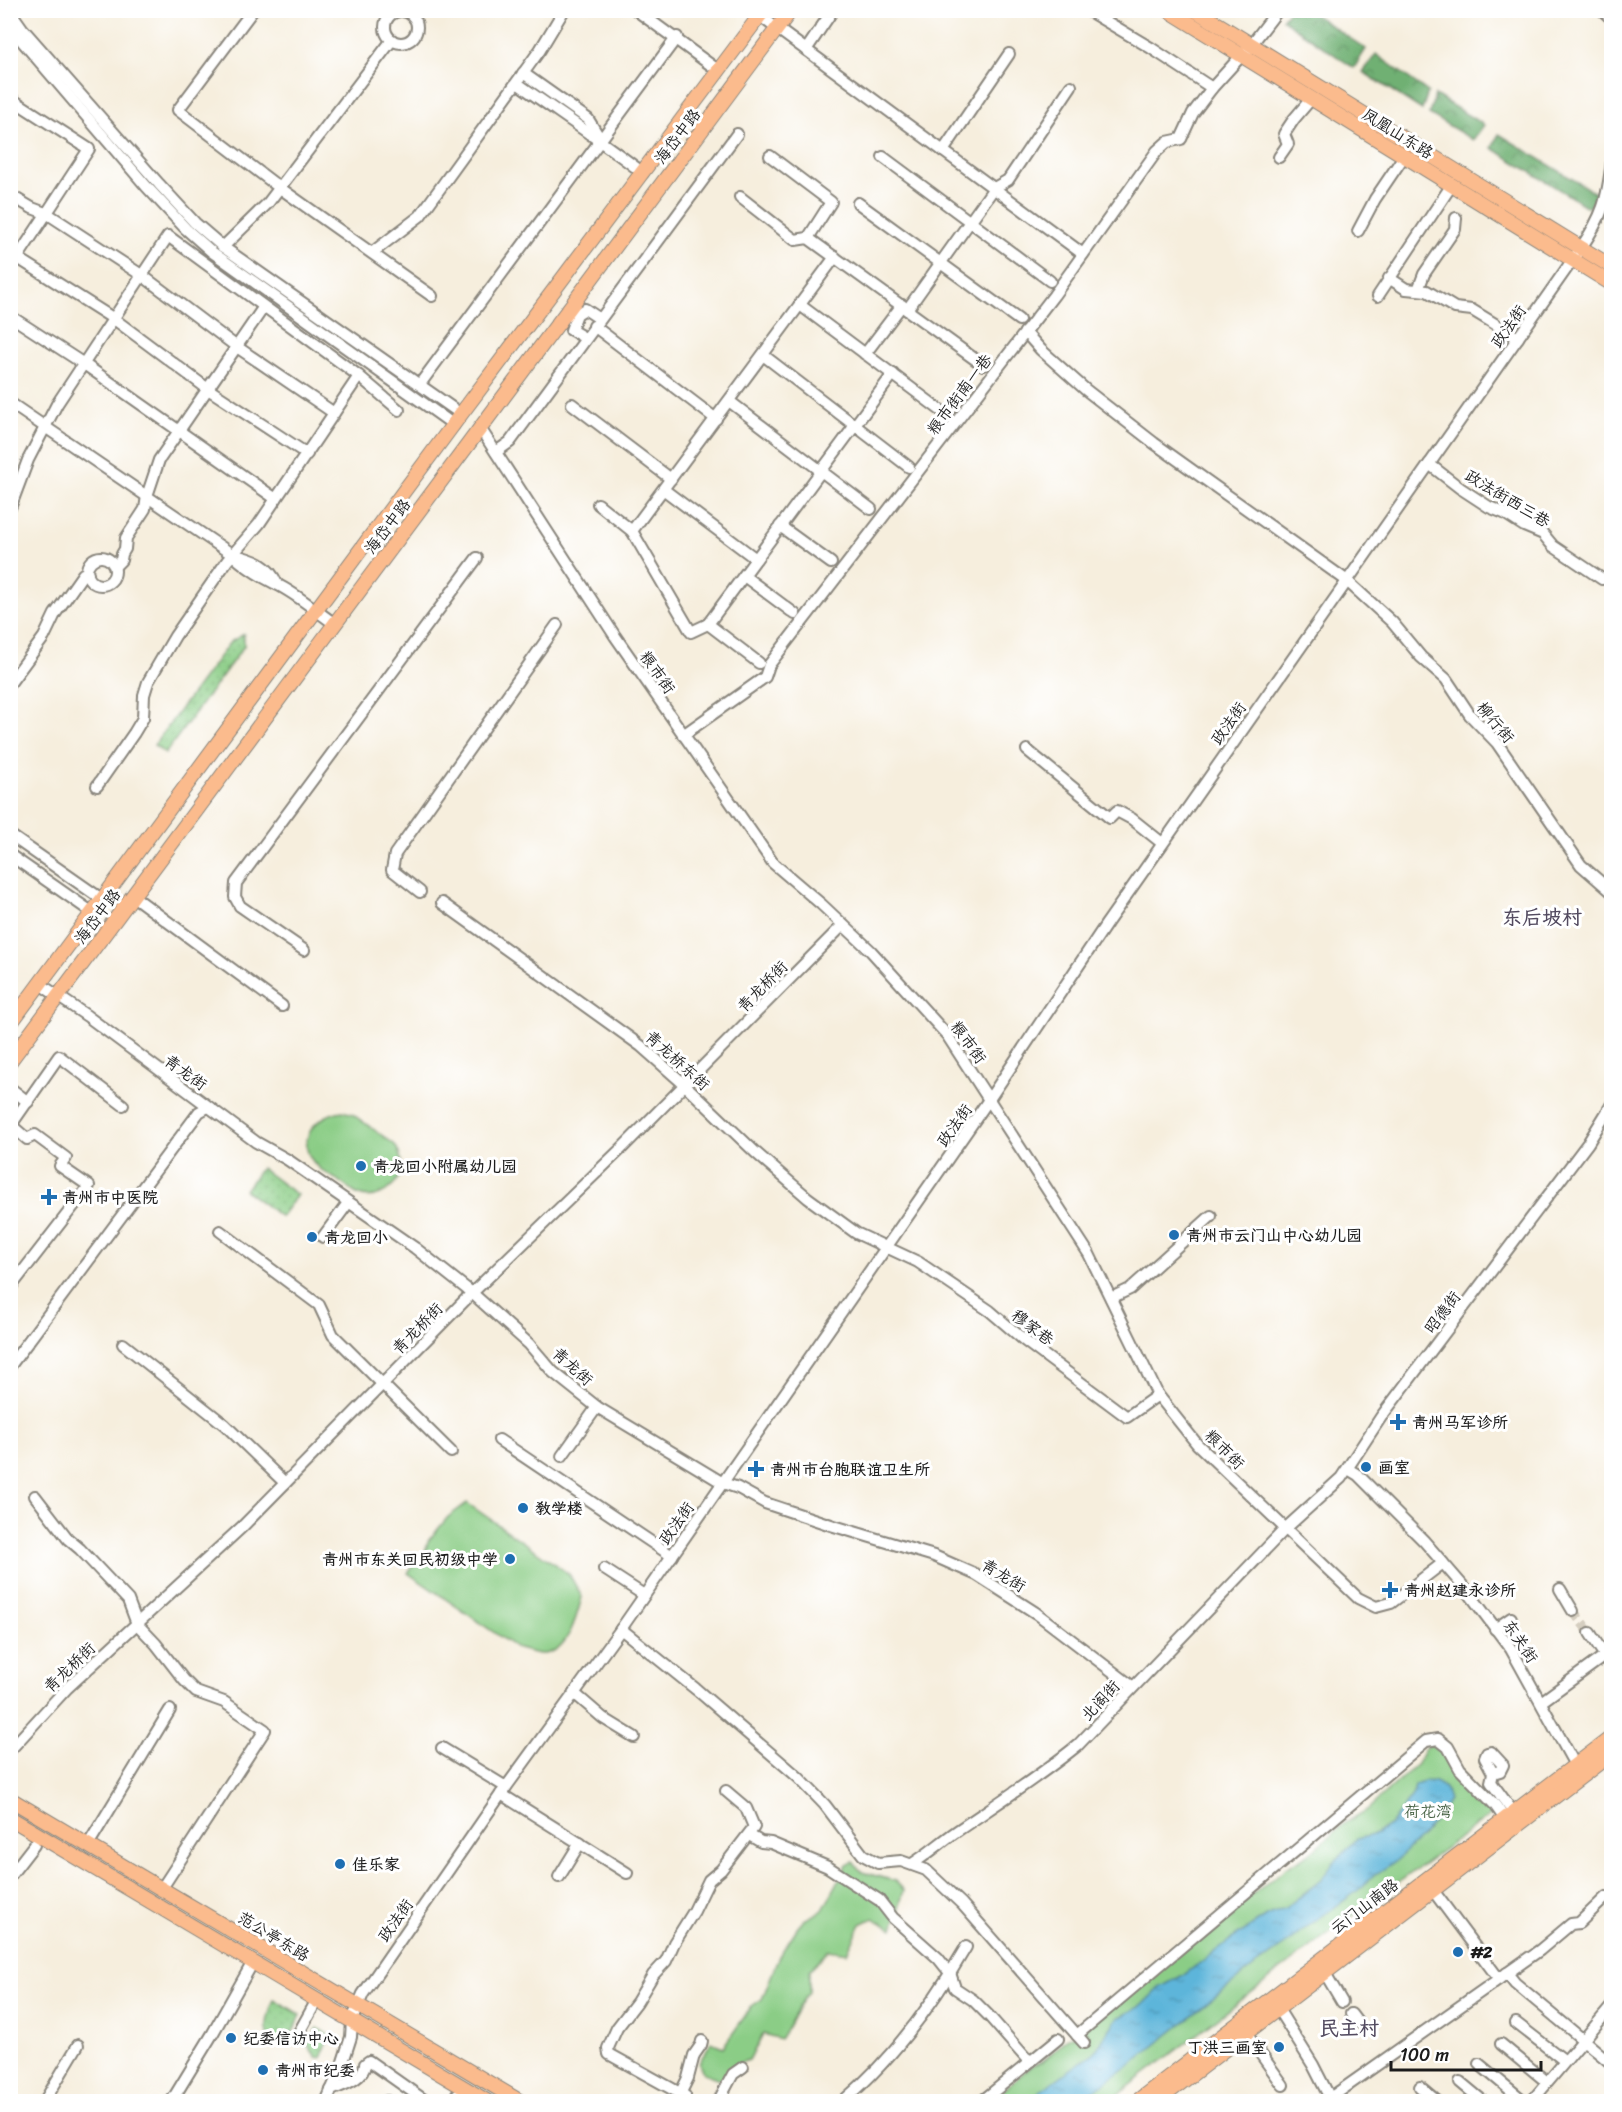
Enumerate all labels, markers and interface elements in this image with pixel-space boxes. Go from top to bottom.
street label: 凤凰山东路 [1356,100,1439,167]
street label: 海岱中路 [647,102,708,171]
street label: 政法街 [1483,298,1534,354]
street label: 粮市街南一巷 [919,347,1000,441]
street label: 政法街西三巷 [1459,461,1556,536]
street label: 海岱中路 [357,492,418,561]
street label: 粮市街 [632,644,683,700]
street label: 政法街 [1203,695,1254,751]
street label: 柳行街 [1469,695,1522,750]
street label: 海岱中路 [67,882,128,951]
district label: 东后坡村 [1502,900,1582,935]
street label: 青龙桥街 [730,953,795,1019]
street label: 粮市街 [943,1014,994,1070]
street label: 青龙桥东街 [638,1023,717,1098]
street label: 青龙街 [158,1047,214,1098]
street label: 政法街 [929,1097,980,1153]
place label: 青龙回小附属幼儿园 [373,1152,517,1181]
marker: 青龙回小附属幼儿园 [354,1159,368,1173]
place label: 青州市中医院 [62,1183,158,1212]
marker: 青州市中医院 [40,1188,58,1206]
place label: 青州市云门山中心幼儿园 [1186,1221,1362,1250]
place label: 青龙回小 [324,1223,388,1252]
marker: 青州市云门山中心幼儿园 [1167,1228,1181,1242]
marker: 青龙回小 [305,1230,319,1244]
street label: 昭德街 [1416,1284,1468,1340]
street label: 青龙桥街 [385,1295,450,1361]
street label: 穆家巷 [1005,1301,1061,1353]
street label: 青龙街 [545,1340,600,1393]
place label: 青州马军诊所 [1412,1408,1508,1437]
marker: 青州马军诊所 [1389,1413,1407,1431]
street label: 粮市街 [1197,1422,1252,1477]
place label: 画室 [1378,1453,1410,1482]
place label: 青州市台胞联谊卫生所 [770,1455,930,1484]
marker: 青州市台胞联谊卫生所 [747,1460,765,1478]
marker: 画室 [1359,1460,1373,1474]
place label: 教学楼 [535,1494,583,1523]
street label: 政法街 [651,1495,702,1551]
marker: 教学楼 [516,1501,530,1515]
place label: 青州市东关回民初级中学 [322,1545,498,1574]
street label: 青龙街 [976,1551,1032,1600]
marker: 青州市东关回民初级中学 [503,1552,517,1566]
place label: 青州赵建永诊所 [1404,1576,1516,1605]
marker: 青州赵建永诊所 [1381,1581,1399,1599]
street label: 东关街 [1495,1613,1546,1669]
street label: 青龙桥街 [36,1635,102,1700]
street label: 北阁街 [1073,1673,1127,1728]
park label: 荷花湾 [1404,1797,1452,1826]
place label: 佳乐家 [352,1850,400,1879]
marker: 佳乐家 [333,1857,347,1871]
street label: 云门山南路 [1324,1871,1405,1942]
street label: 政法街 [370,1892,421,1948]
street label: 范公亭东路 [232,1903,316,1969]
place label: #2 [1470,1938,1493,1967]
marker: #2 [1451,1945,1465,1959]
district label: 民主村 [1319,2011,1379,2046]
place label: 纪委信访中心 [243,2024,339,2053]
marker: 纪委信访中心 [224,2031,238,2045]
place label: 丁洪三画室 [1187,2033,1267,2062]
scale bar [1391,2034,1541,2072]
text: 100 m [1400,2039,1449,2071]
marker: 丁洪三画室 [1272,2040,1286,2054]
place label: 青州市纪委 [275,2056,355,2085]
marker: 青州市纪委 [256,2063,270,2077]

